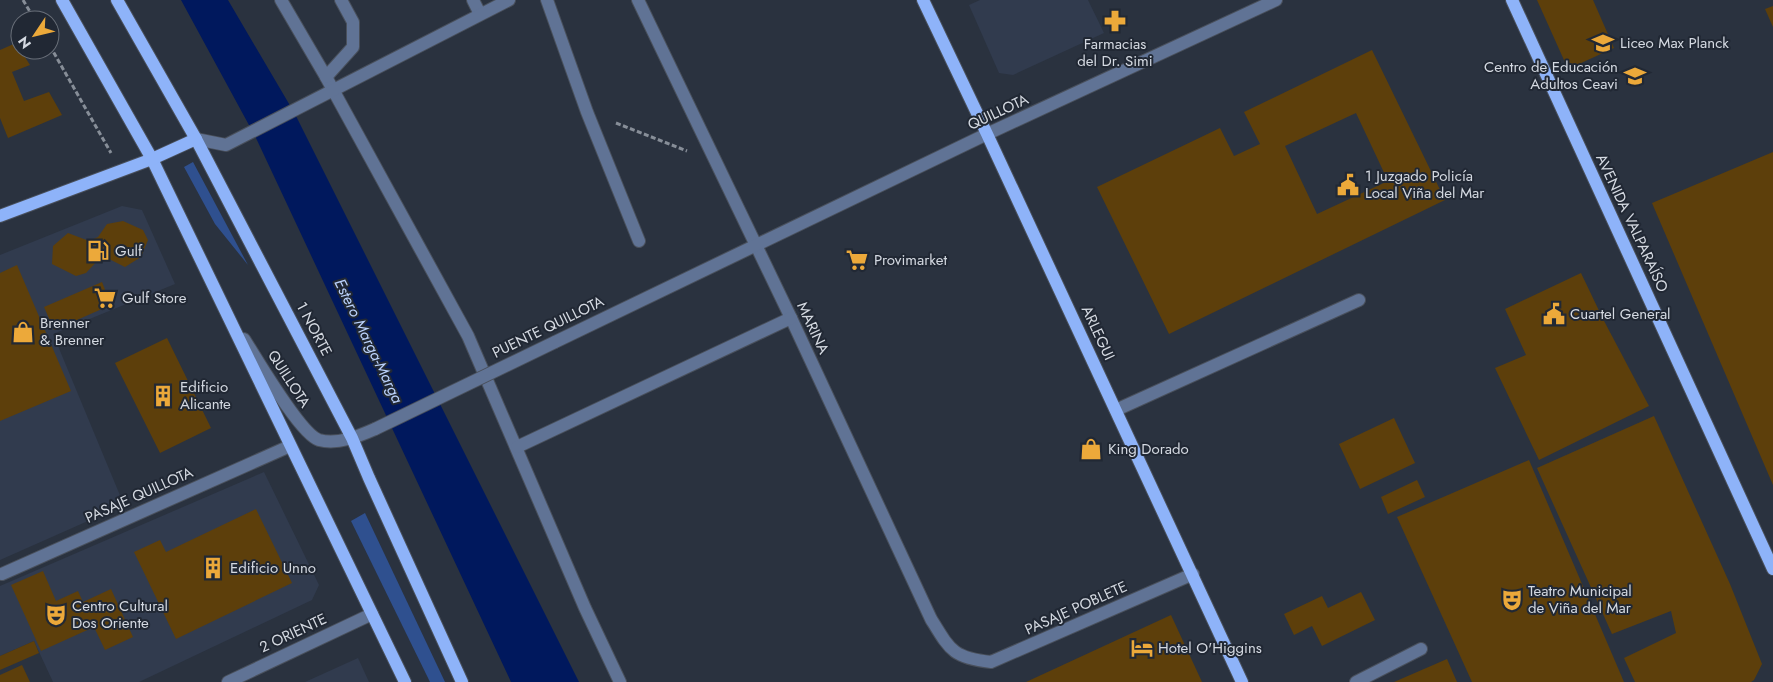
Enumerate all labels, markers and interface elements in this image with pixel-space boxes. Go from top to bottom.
pharmacy icon: Farmacias del Dr. Simi [1102,8,1128,34]
north arrow [10,10,60,60]
school or university icon: Liceo Max Planck [1590,30,1616,56]
text: N [13,32,36,53]
place label: Liceo Max Planck [1620,32,1729,54]
place label: Farmacias del Dr. Simi [1077,33,1153,72]
place label: Centro de Educación Adultos Ceavi [1484,56,1618,95]
school or university icon: Centro de Educación Adultos Ceavi [1622,63,1648,89]
street label: QUILLOTA [964,88,1032,136]
street label: AVENIDA VALPARAÍSO [1590,150,1674,296]
place label: 1 Juzgado Policía Local Viña del Mar [1365,165,1485,204]
public building icon: 1 Juzgado Policía Local Viña del Mar [1335,172,1361,198]
fuel station icon: Gulf [85,238,111,264]
place label: Gulf [115,240,143,262]
supermarket icon: Provimarket [844,247,870,273]
place label: Provimarket [874,249,947,271]
water label: Estero Marga-Marga [329,275,409,408]
supermarket icon: Gulf Store [92,285,118,311]
place label: Gulf Store [122,287,187,309]
street label: PUENTE QUILLOTA [488,290,608,364]
street label: 1 NORTE [291,298,337,360]
street label: MARINA [791,298,835,358]
public building icon: Cuartel General [1541,301,1567,327]
street label: ARLEGUI [1076,302,1120,364]
place label: Cuartel General [1570,303,1671,325]
place label: Brenner & Brenner [40,312,105,351]
shop icon: Brenner & Brenner [10,319,36,345]
street label: QUILLOTA [262,346,316,412]
place label: Edificio Alicante [180,376,231,415]
building icon: Edificio Alicante [150,383,176,409]
shop icon: King Dorado [1078,436,1104,462]
place label: King Dorado [1108,438,1189,460]
street label: PASAJE QUILLOTA [81,461,197,529]
building icon: Edificio Unno [200,555,226,581]
place label: Edificio Unno [230,557,316,579]
street label: PASAJE POBLETE [1021,576,1131,640]
place label: Teatro Municipal de Viña del Mar [1528,580,1632,619]
theatre icon: Teatro Municipal de Viña del Mar [1499,587,1525,613]
place label: Centro Cultural Dos Oriente [72,595,168,634]
theatre icon: Centro Cultural Dos Oriente [43,602,69,628]
street label: 2 ORIENTE [256,608,330,658]
hotel icon: Hotel O'Higgins [1129,635,1155,661]
place label: Hotel O'Higgins [1158,637,1262,659]

